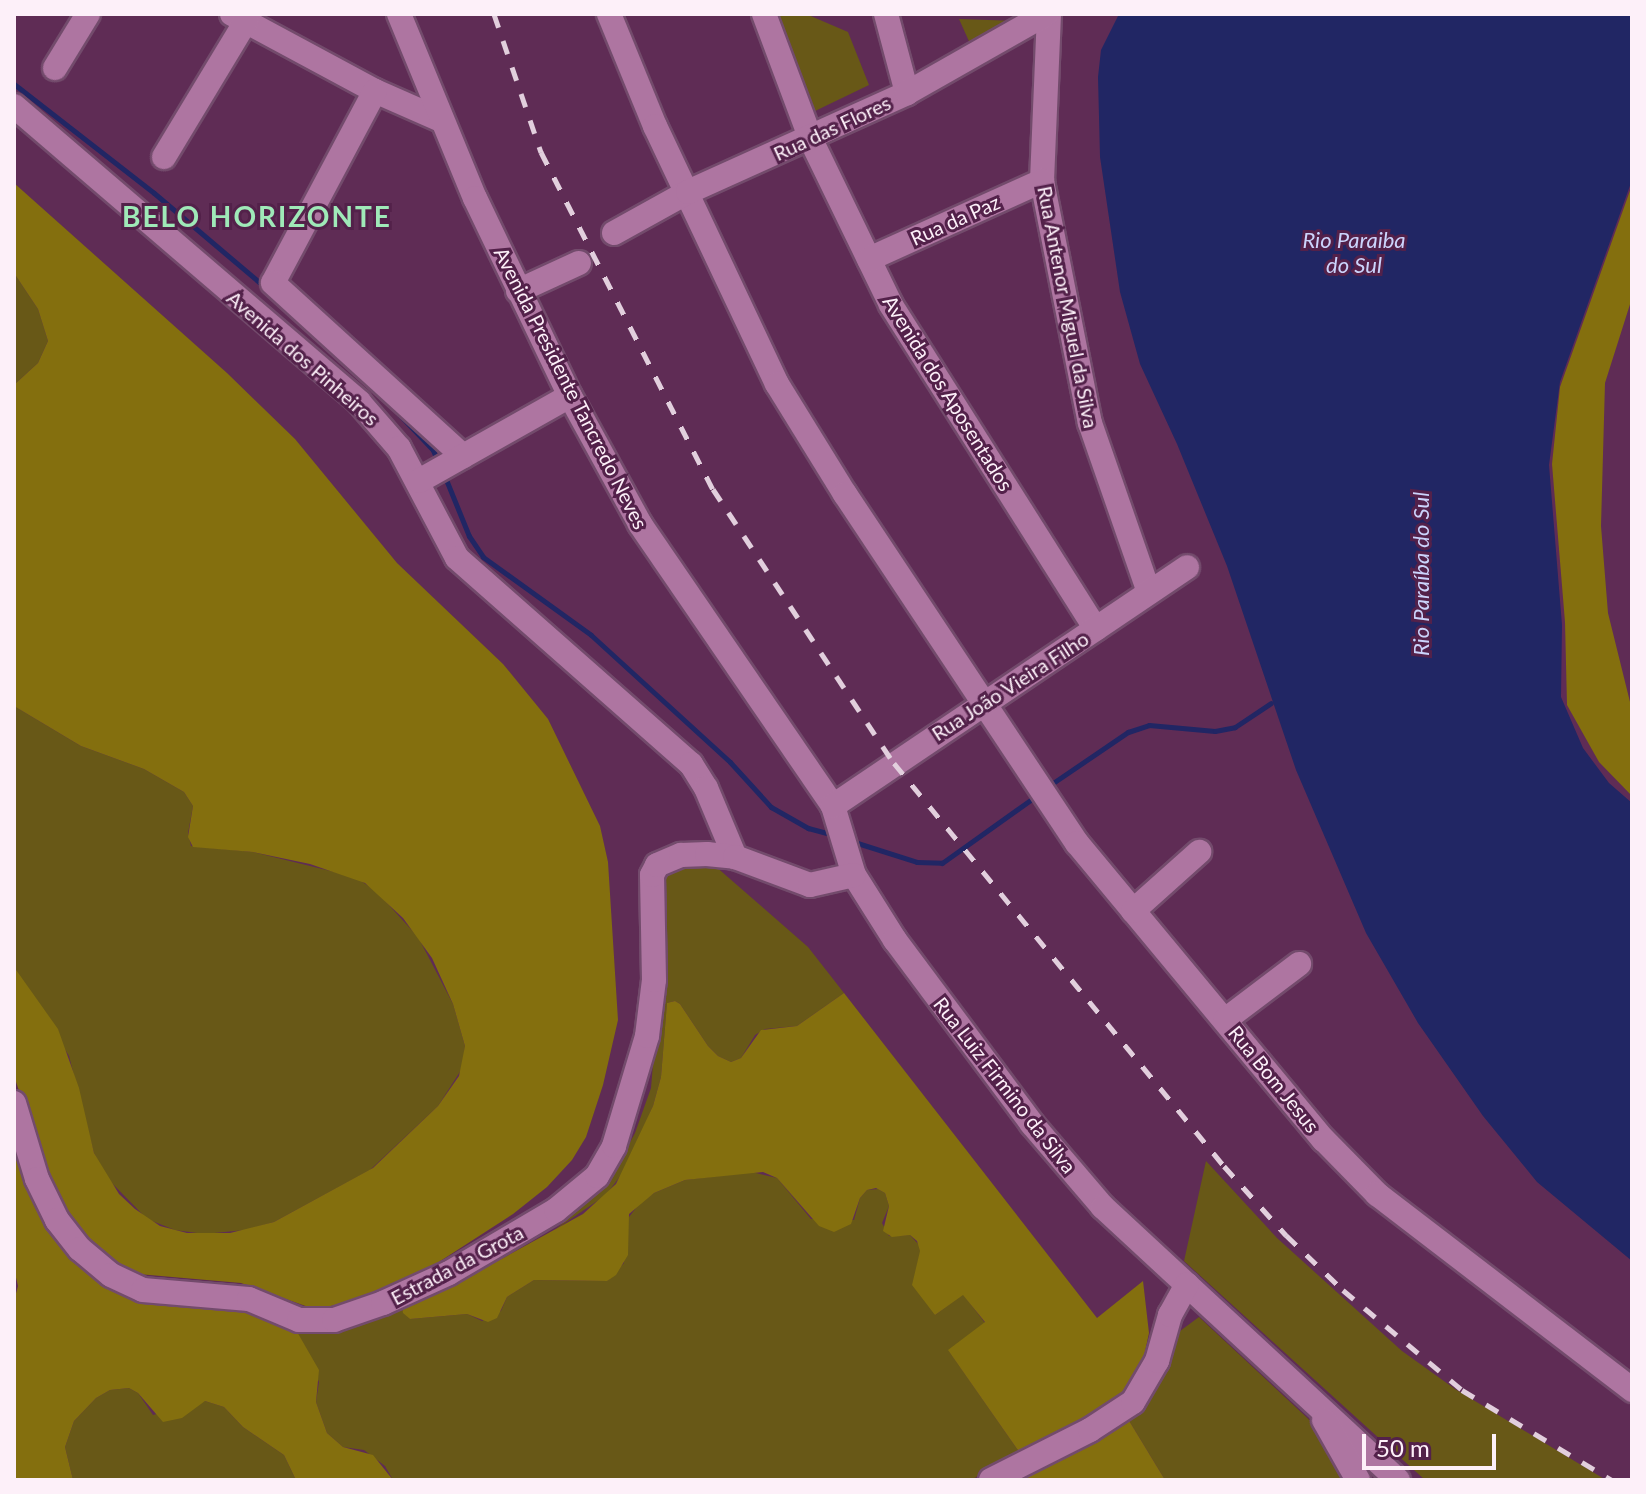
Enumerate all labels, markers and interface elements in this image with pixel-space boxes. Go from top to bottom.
street label: Rua das Flores [770,90,894,166]
street label: Rua Antenor Miguel da Silva [1033,183,1103,431]
street label: Rua da Paz [907,190,1003,250]
district label: BELO HORIZONTE [122,199,392,233]
water label: Rio Paraiba do Sul [1302,226,1406,278]
street label: Avenida Presidente Tancredo Neves [489,243,653,533]
street label: Avenida dos Pinheiros [222,286,384,430]
street label: Avenida dos Aposentados [878,291,1018,495]
water label: Rio Paraíba do Sul [1408,492,1434,656]
street label: Rua João Vieira Filho [927,626,1093,746]
street label: Rua Luiz Firmino da Silva [929,992,1081,1178]
street label: Rua Bom Jesus [1223,1020,1325,1138]
street label: Estrada da Grota [387,1220,527,1310]
scale bar [1366,1418,1500,1468]
text: 50 m [1376,1433,1430,1462]

